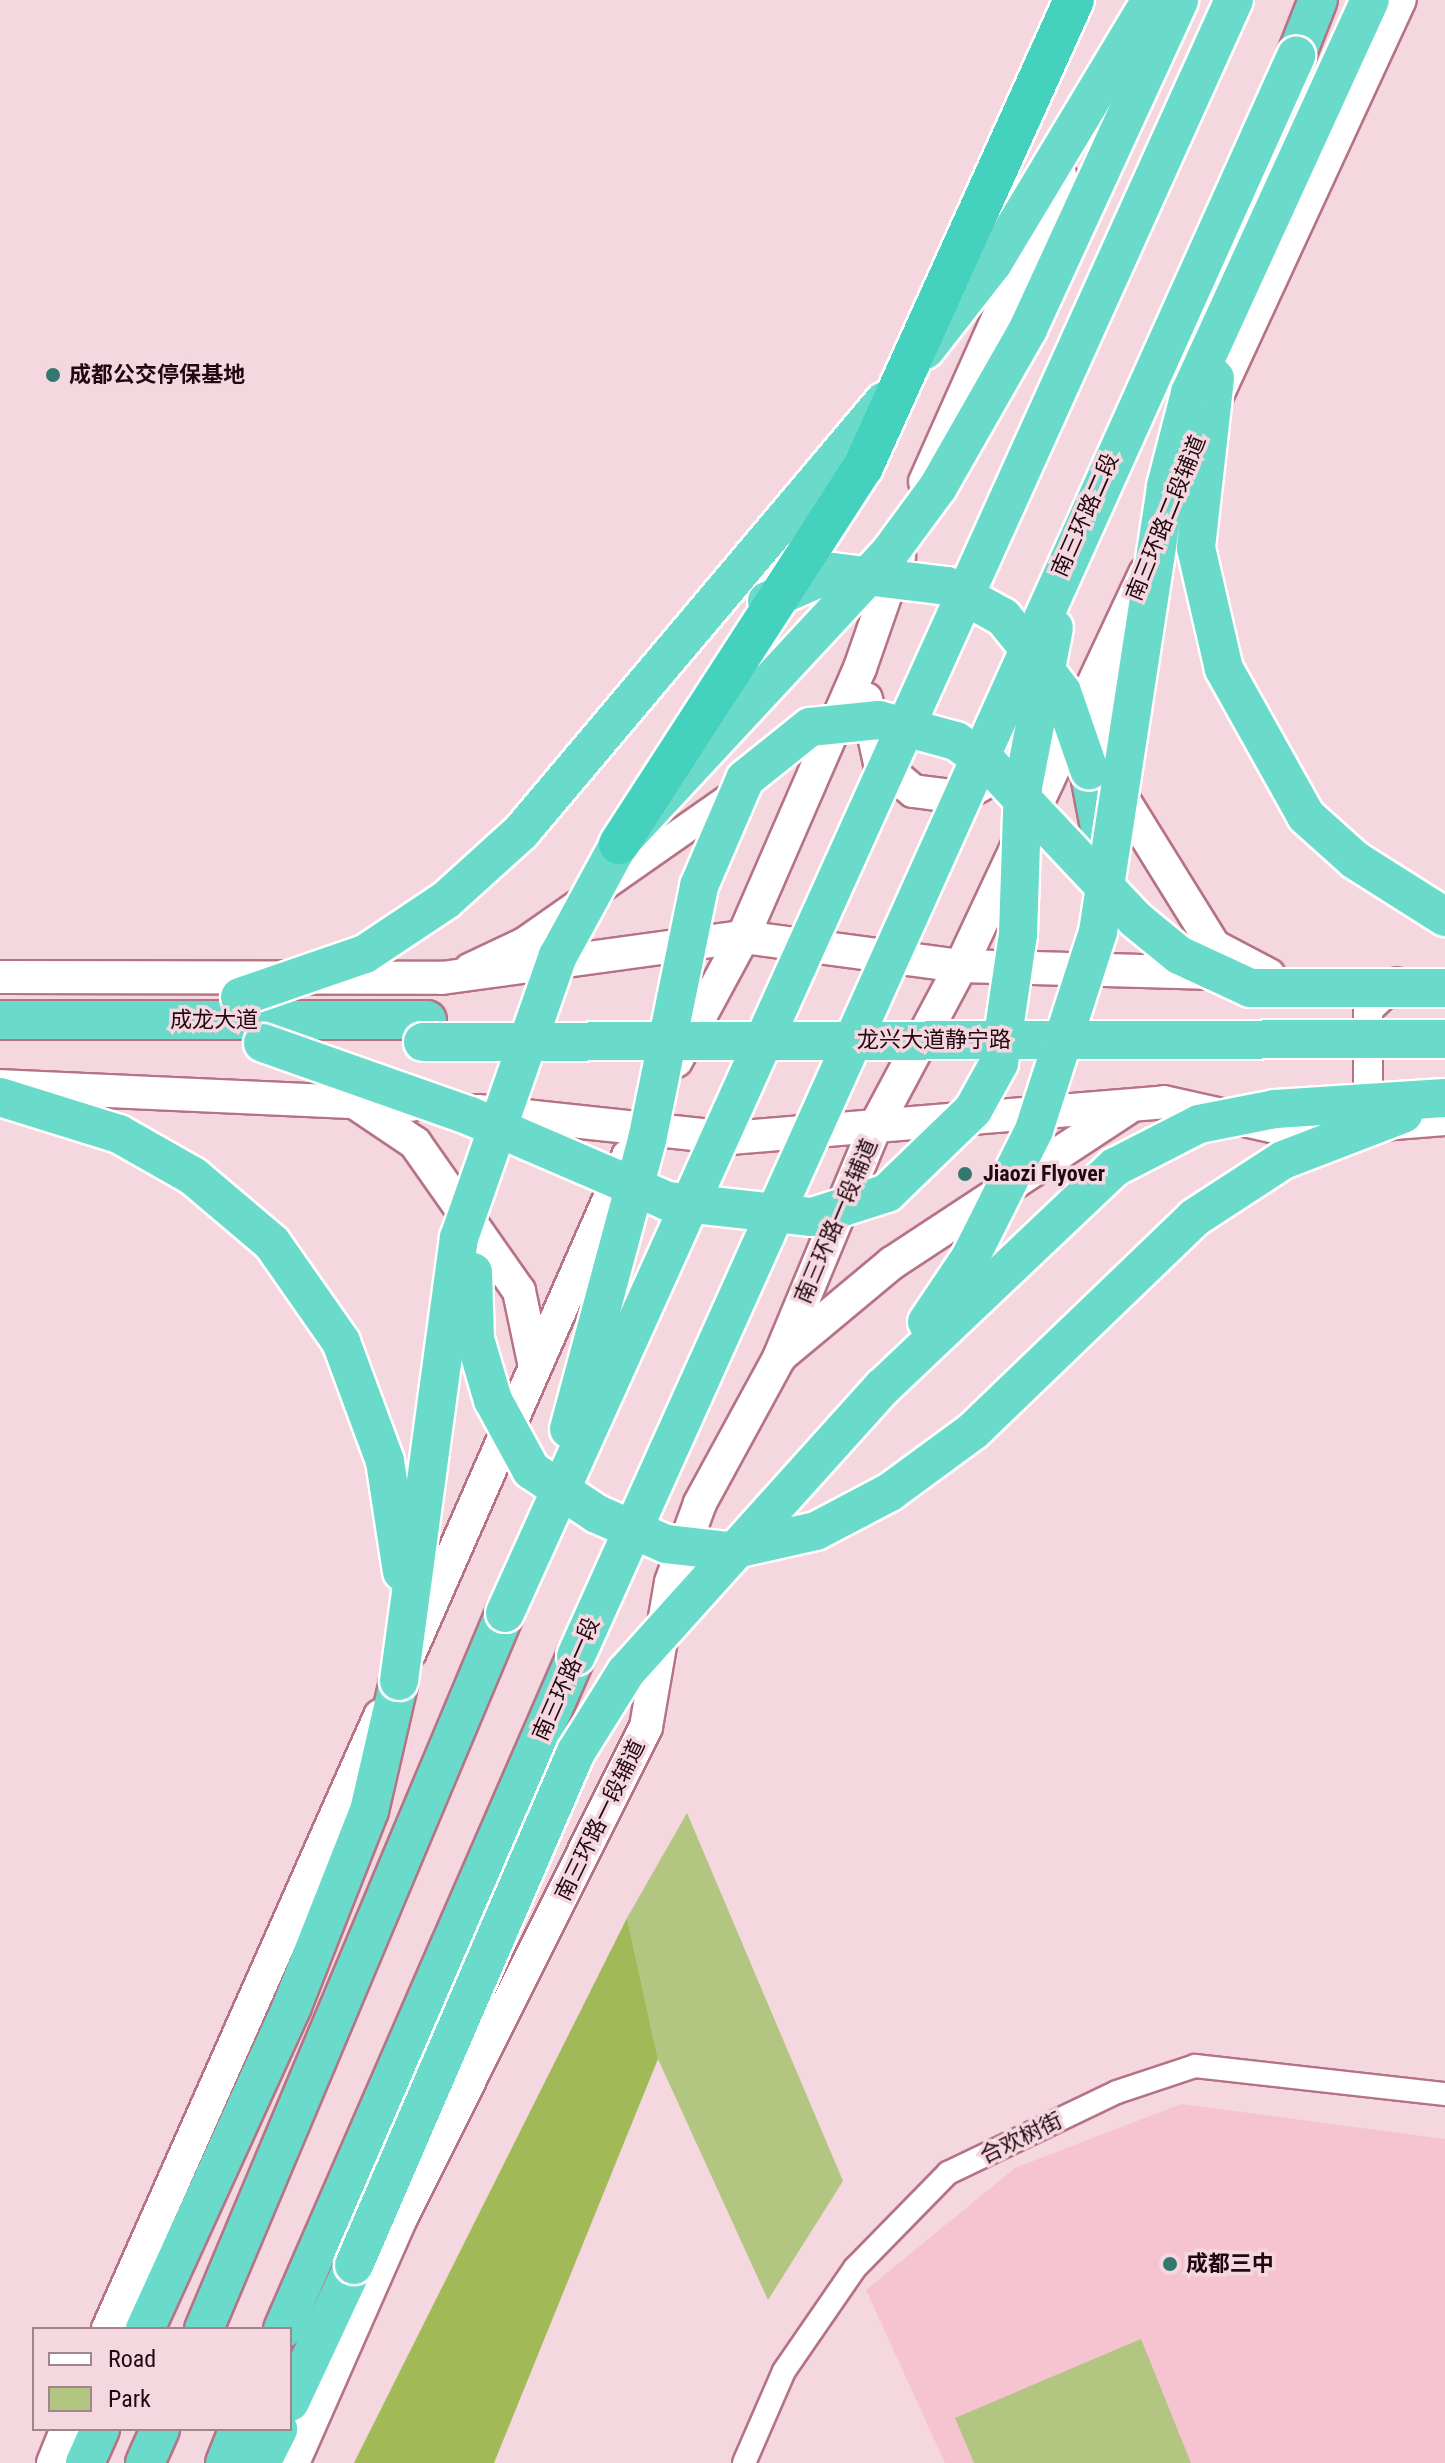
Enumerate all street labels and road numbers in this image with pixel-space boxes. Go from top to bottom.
street label: 南三环路二段辅道 [1121,431,1211,605]
street label: 南三环路二段 [1046,449,1124,581]
street label: 成龙大道 [170,1007,258,1033]
street label: 龙兴大道静宁路 [857,1027,1011,1053]
street label: 南三环路一段辅道 [789,1135,883,1307]
street label: 南三环路一段 [527,1613,605,1745]
street label: 南三环路一段辅道 [550,1735,650,1905]
street label: 合欢树街 [976,2107,1066,2169]

